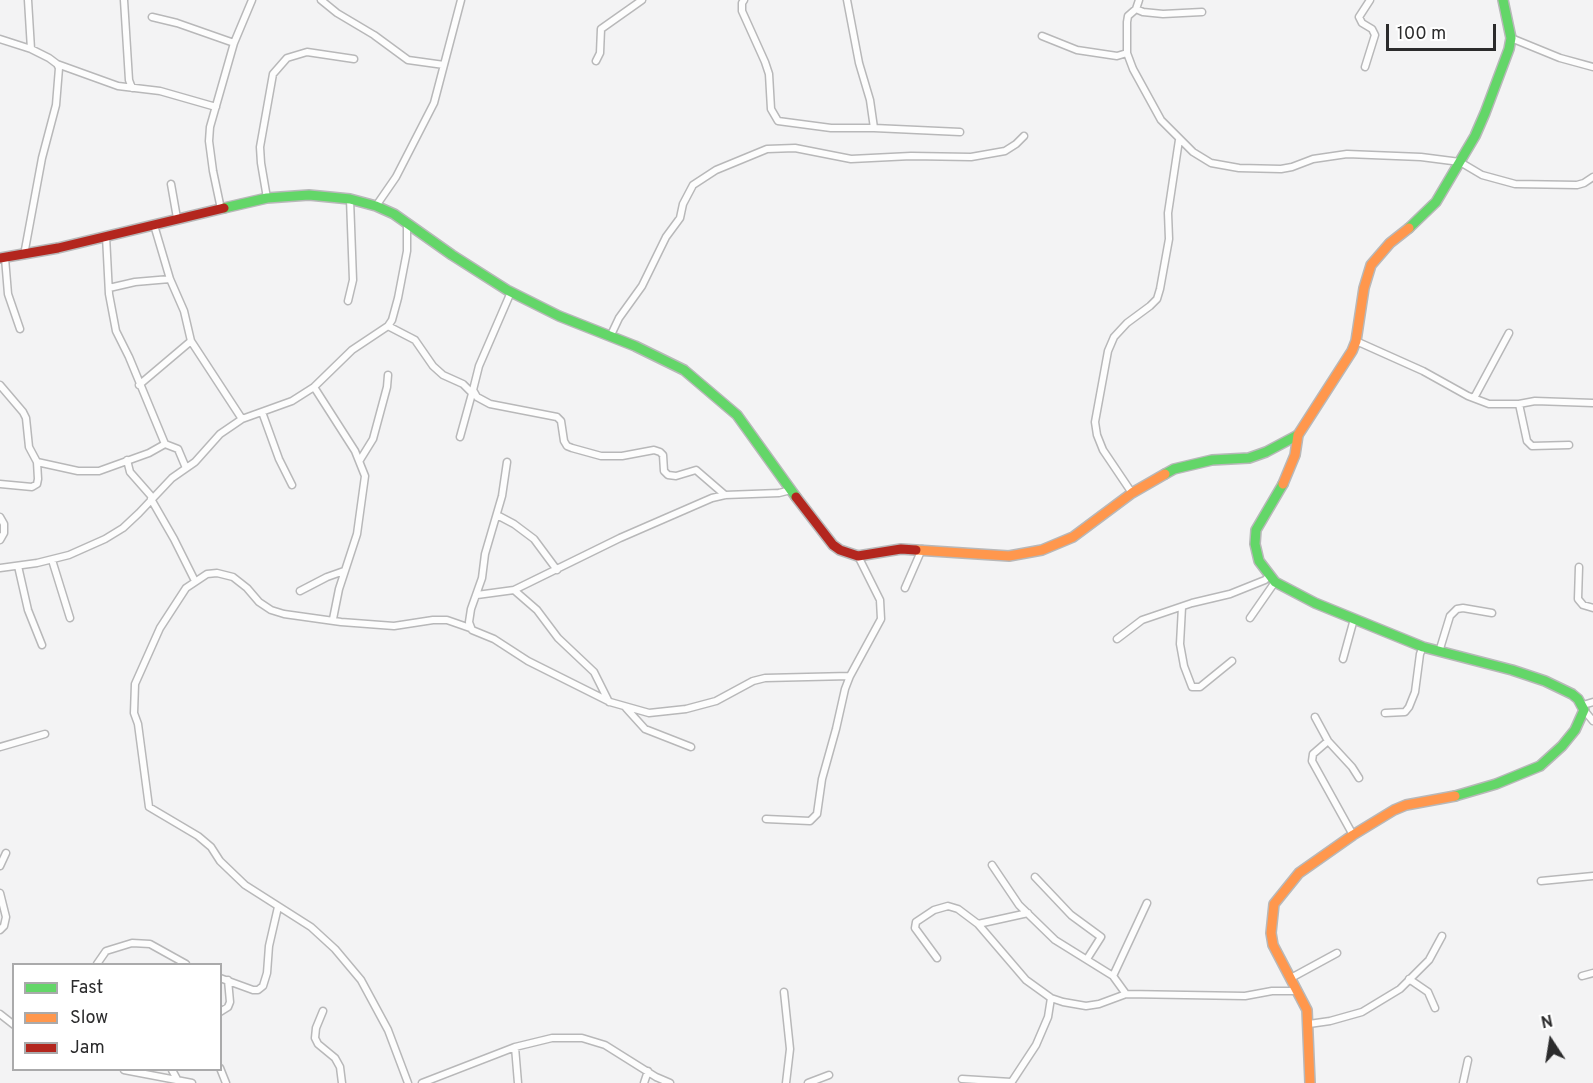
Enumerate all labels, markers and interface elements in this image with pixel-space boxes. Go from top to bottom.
scale bar [1389,12,1498,50]
text: 100 m [1397,23,1446,46]
legend [12,963,222,1071]
text: Fast [70,977,103,1000]
text: Slow [70,1007,108,1030]
north arrow [1521,1011,1581,1071]
text: N [1540,1012,1555,1034]
text: Jam [70,1037,105,1060]

